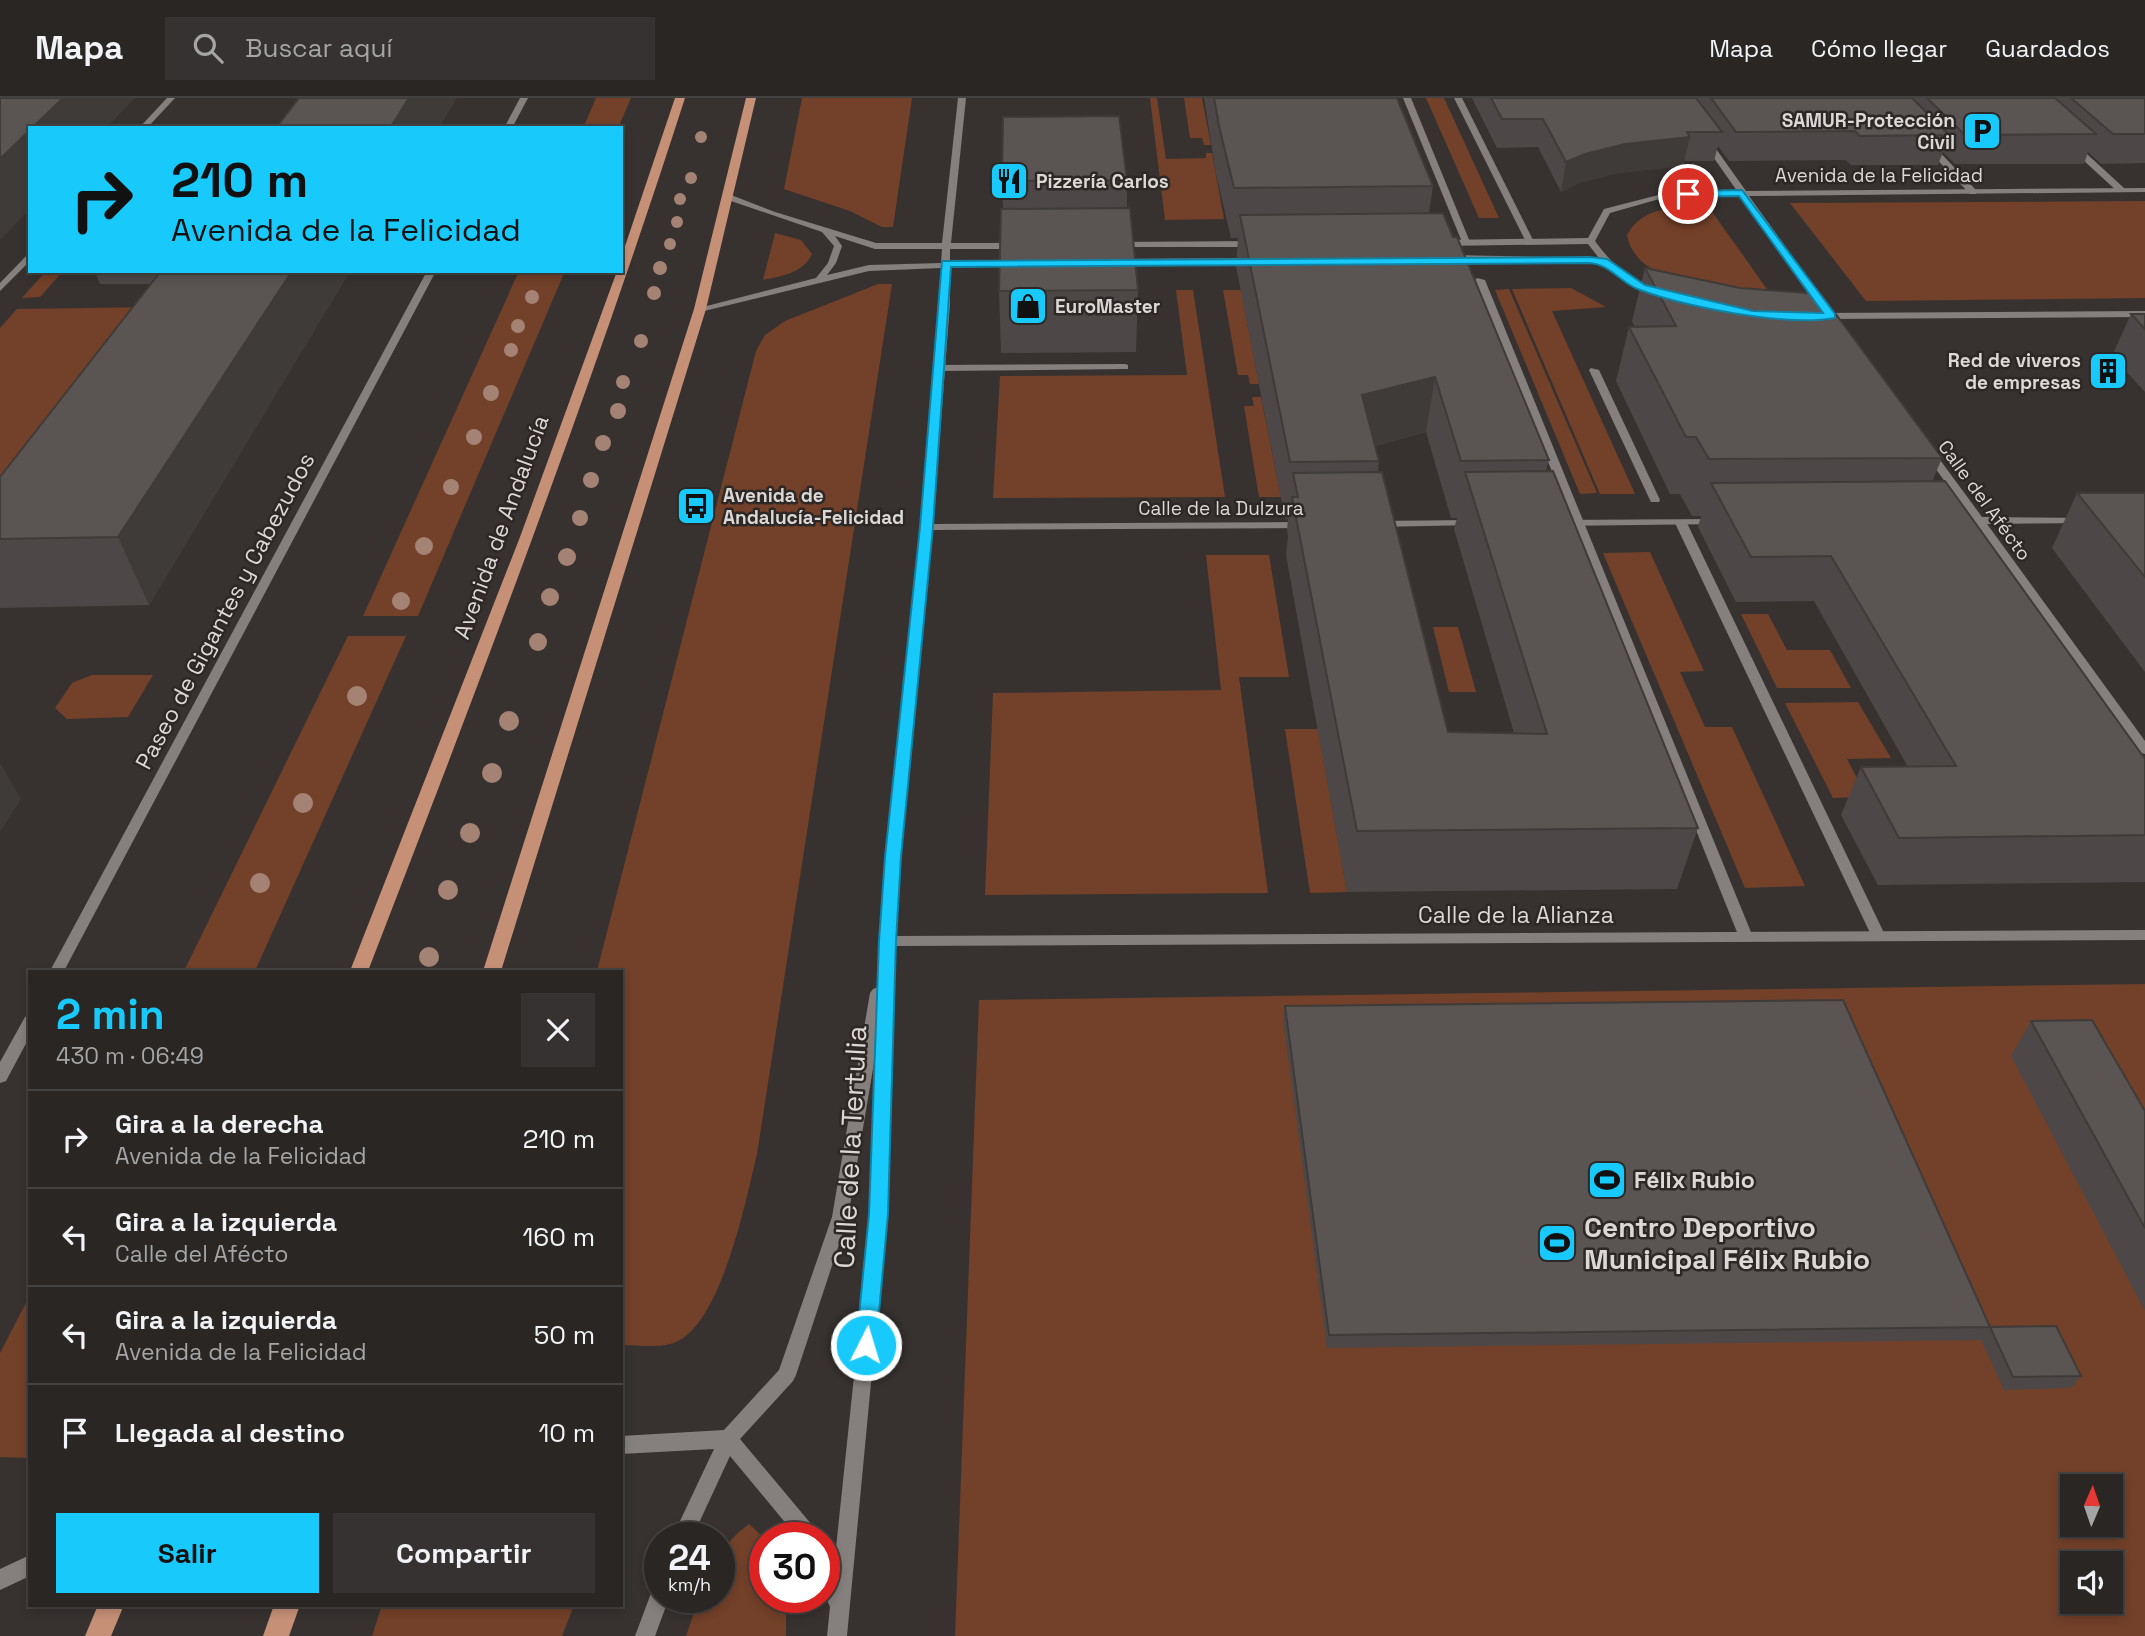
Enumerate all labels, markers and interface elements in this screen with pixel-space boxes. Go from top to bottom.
search box [165,17,655,80]
text: Mapa [35,27,123,69]
icon: search [189,29,227,67]
text: Buscar aquí [245,31,393,65]
text: Mapa [1709,33,1773,64]
text: Cómo llegar [1811,33,1947,64]
text: Guardados [1985,33,2110,64]
place label: SAMUR-Protección Civil [1782,108,1955,155]
parking icon: SAMUR-Protección Civil [1961,110,2003,152]
text: 210 m [171,149,308,211]
icon: right [56,154,147,245]
restaurant icon: Pizzería Carlos [988,160,1030,202]
street label: Avenida de la Felicidad [1775,163,1983,188]
pin [1658,164,1718,224]
place label: Pizzería Carlos [1036,169,1169,194]
icon: arrive [1669,175,1707,213]
text: Avenida de la Felicidad [171,210,521,250]
shop icon: EuroMaster [1007,285,1049,327]
place label: EuroMaster [1055,294,1160,319]
place label: Red de viveros de empresas [1948,348,2081,395]
building icon: Red de viveros de empresas [2087,350,2129,392]
street label: Avenida de Andalucía [446,411,556,643]
street label: Calle del Afécto [1932,435,2037,566]
street label: Paseo de Gigantes y Cabezudos [129,447,321,775]
place label: Avenida de Andalucía-Felicidad [723,483,904,530]
bus stop icon: Avenida de Andalucía-Felicidad [675,485,717,527]
street label: Calle de la Dulzura [1138,496,1304,521]
street label: Calle de la Alianza [1418,900,1614,930]
text: 2 min [56,988,165,1041]
button: close [521,993,595,1067]
street label: Calle de la Tertulia [826,1025,874,1269]
text: 430 m · 06:49 [56,1041,204,1071]
text: Gira a la derecha [115,1107,324,1141]
icon: right [56,1120,94,1158]
text: 210 m [523,1122,595,1156]
text: Avenida de la Felicidad [115,1141,367,1171]
sports icon: Félix Rubio [1586,1159,1628,1201]
place label: Félix Rubio [1634,1165,1755,1195]
text: Gira a la izquierda [115,1205,337,1239]
place label: Centro Deportivo Municipal Félix Rubio [1584,1209,1870,1277]
icon: left [56,1218,94,1256]
text: 160 m [523,1220,595,1254]
sports icon: Centro Deportivo Municipal Félix Rubio [1536,1222,1578,1264]
text: Calle del Afécto [115,1239,288,1269]
text: Gira a la izquierda [115,1303,337,1337]
position arrow [829,1308,903,1382]
icon: left [56,1316,94,1354]
text: 50 m [534,1318,595,1352]
text: Avenida de la Felicidad [115,1337,367,1367]
icon: arrive [56,1414,94,1452]
text: Llegada al destino [115,1416,345,1450]
text: 10 m [538,1416,595,1450]
north arrow [2060,1474,2123,1536]
map controls [2060,1474,2123,1614]
button: Salir [56,1513,319,1593]
button: Compartir [333,1513,595,1593]
speed limit sign: 30 [749,1522,840,1613]
text: 24 [668,1536,711,1580]
button: sound [2060,1551,2123,1614]
text: km/h [668,1573,711,1596]

